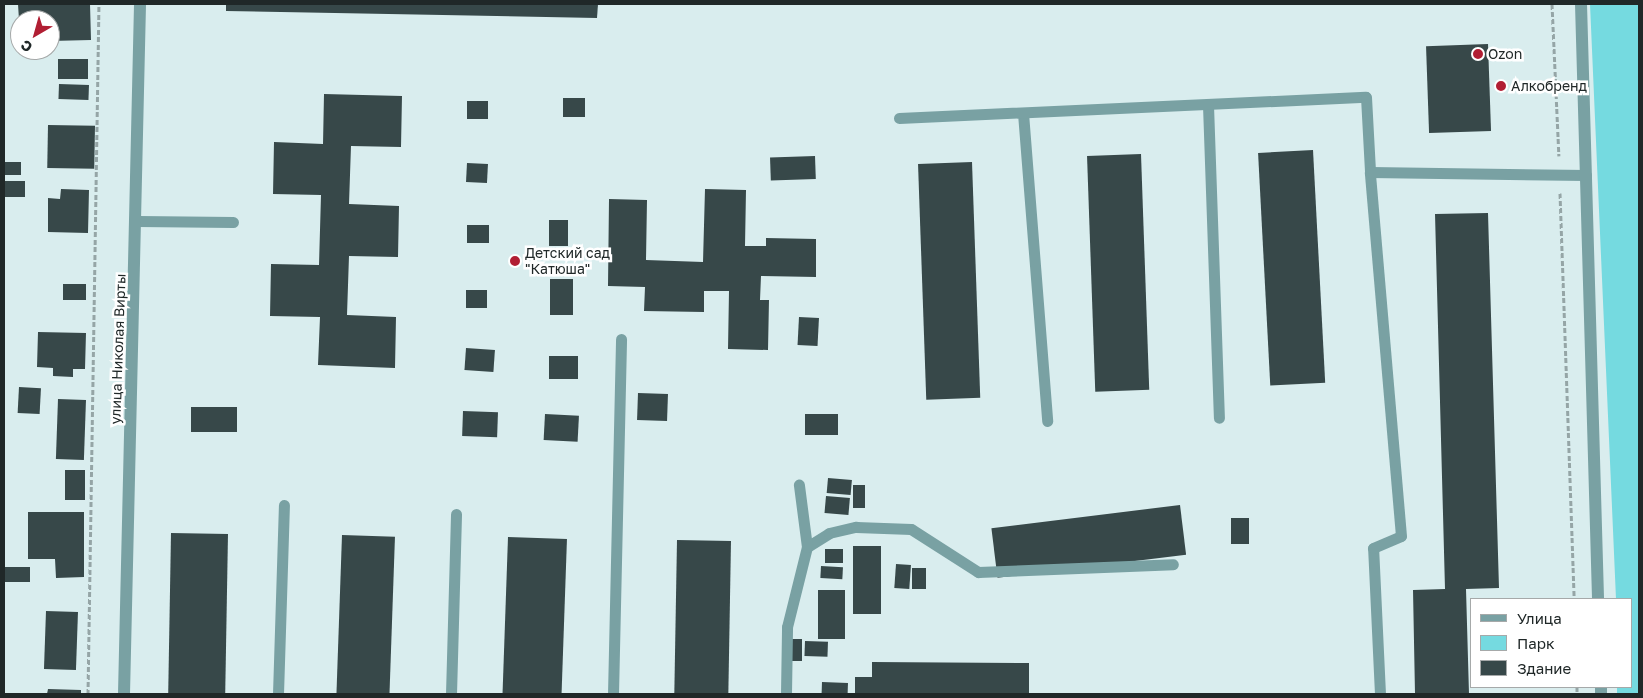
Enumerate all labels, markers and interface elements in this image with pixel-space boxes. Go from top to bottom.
north arrow [10,10,60,60]
text: С [17,37,35,56]
place label: Ozon [1488,46,1522,62]
marker: Ozon [1472,48,1484,60]
place label: Алкобренд [1511,78,1587,94]
marker: Алкобренд [1495,80,1507,92]
place label: Детский сад "Катюша" [525,245,610,278]
marker: Детский сад "Катюша" [509,255,521,267]
street label: улица Николая Вирты [107,273,129,425]
legend [1470,598,1633,688]
text: Улица [1517,609,1562,627]
text: Парк [1517,634,1555,652]
text: Здание [1517,659,1571,677]

